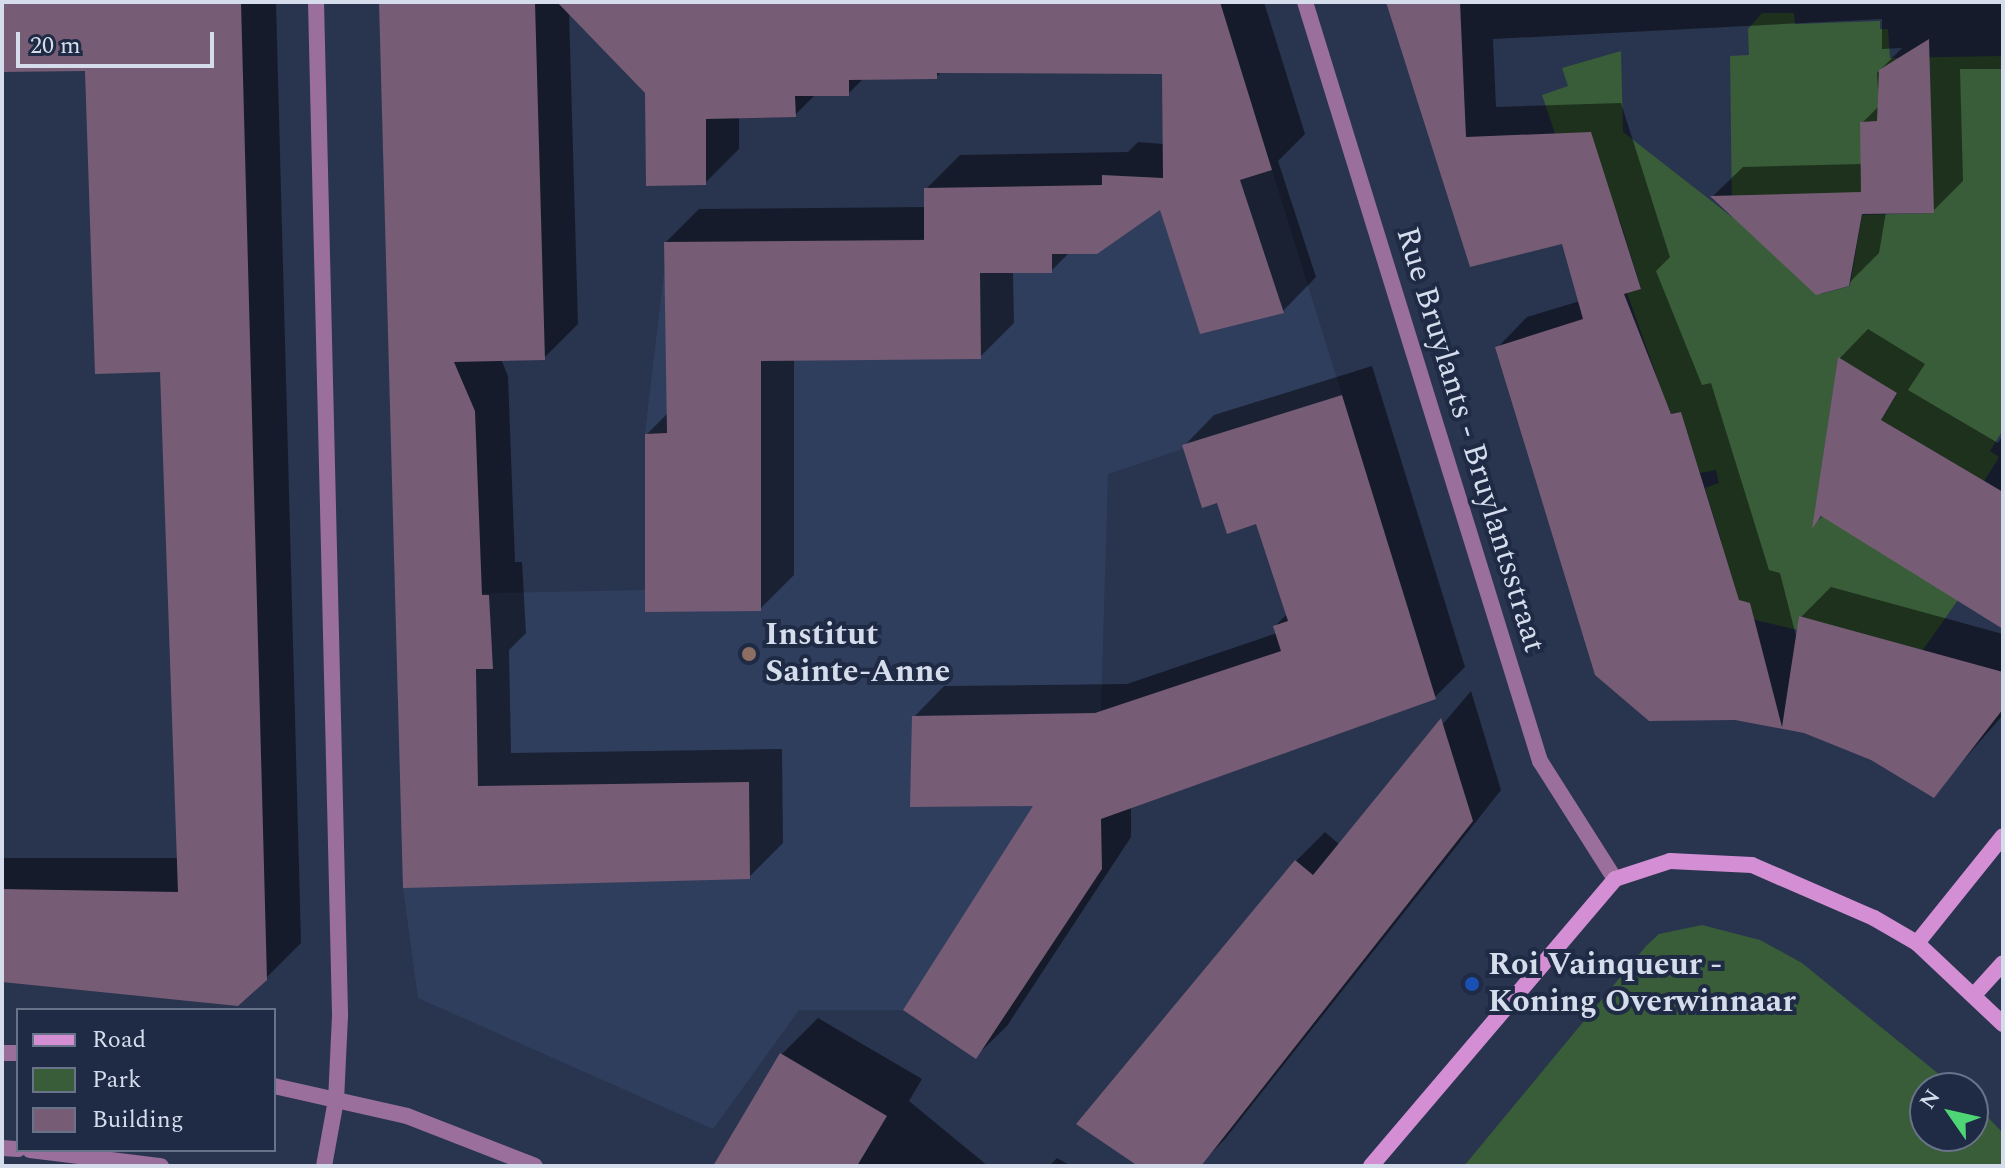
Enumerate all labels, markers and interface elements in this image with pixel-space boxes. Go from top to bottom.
scale bar [20,16,218,66]
text: 20 m [30,28,81,64]
street label: Rue Bruylants - Bruylantsstraat [1387,223,1553,657]
place label: Institut Sainte-Anne [765,617,950,692]
marker: Institut Sainte-Anne [740,645,758,663]
place label: Roi Vainqueur - Koning Overwinnaar [1488,947,1796,1022]
marker: Roi Vainqueur - Koning Overwinnaar [1463,975,1481,993]
legend [16,1008,276,1152]
text: Road [92,1022,146,1058]
text: Park [92,1062,142,1098]
north arrow [1909,1072,1989,1152]
text: N [1912,1083,1949,1116]
text: Building [92,1102,184,1138]

